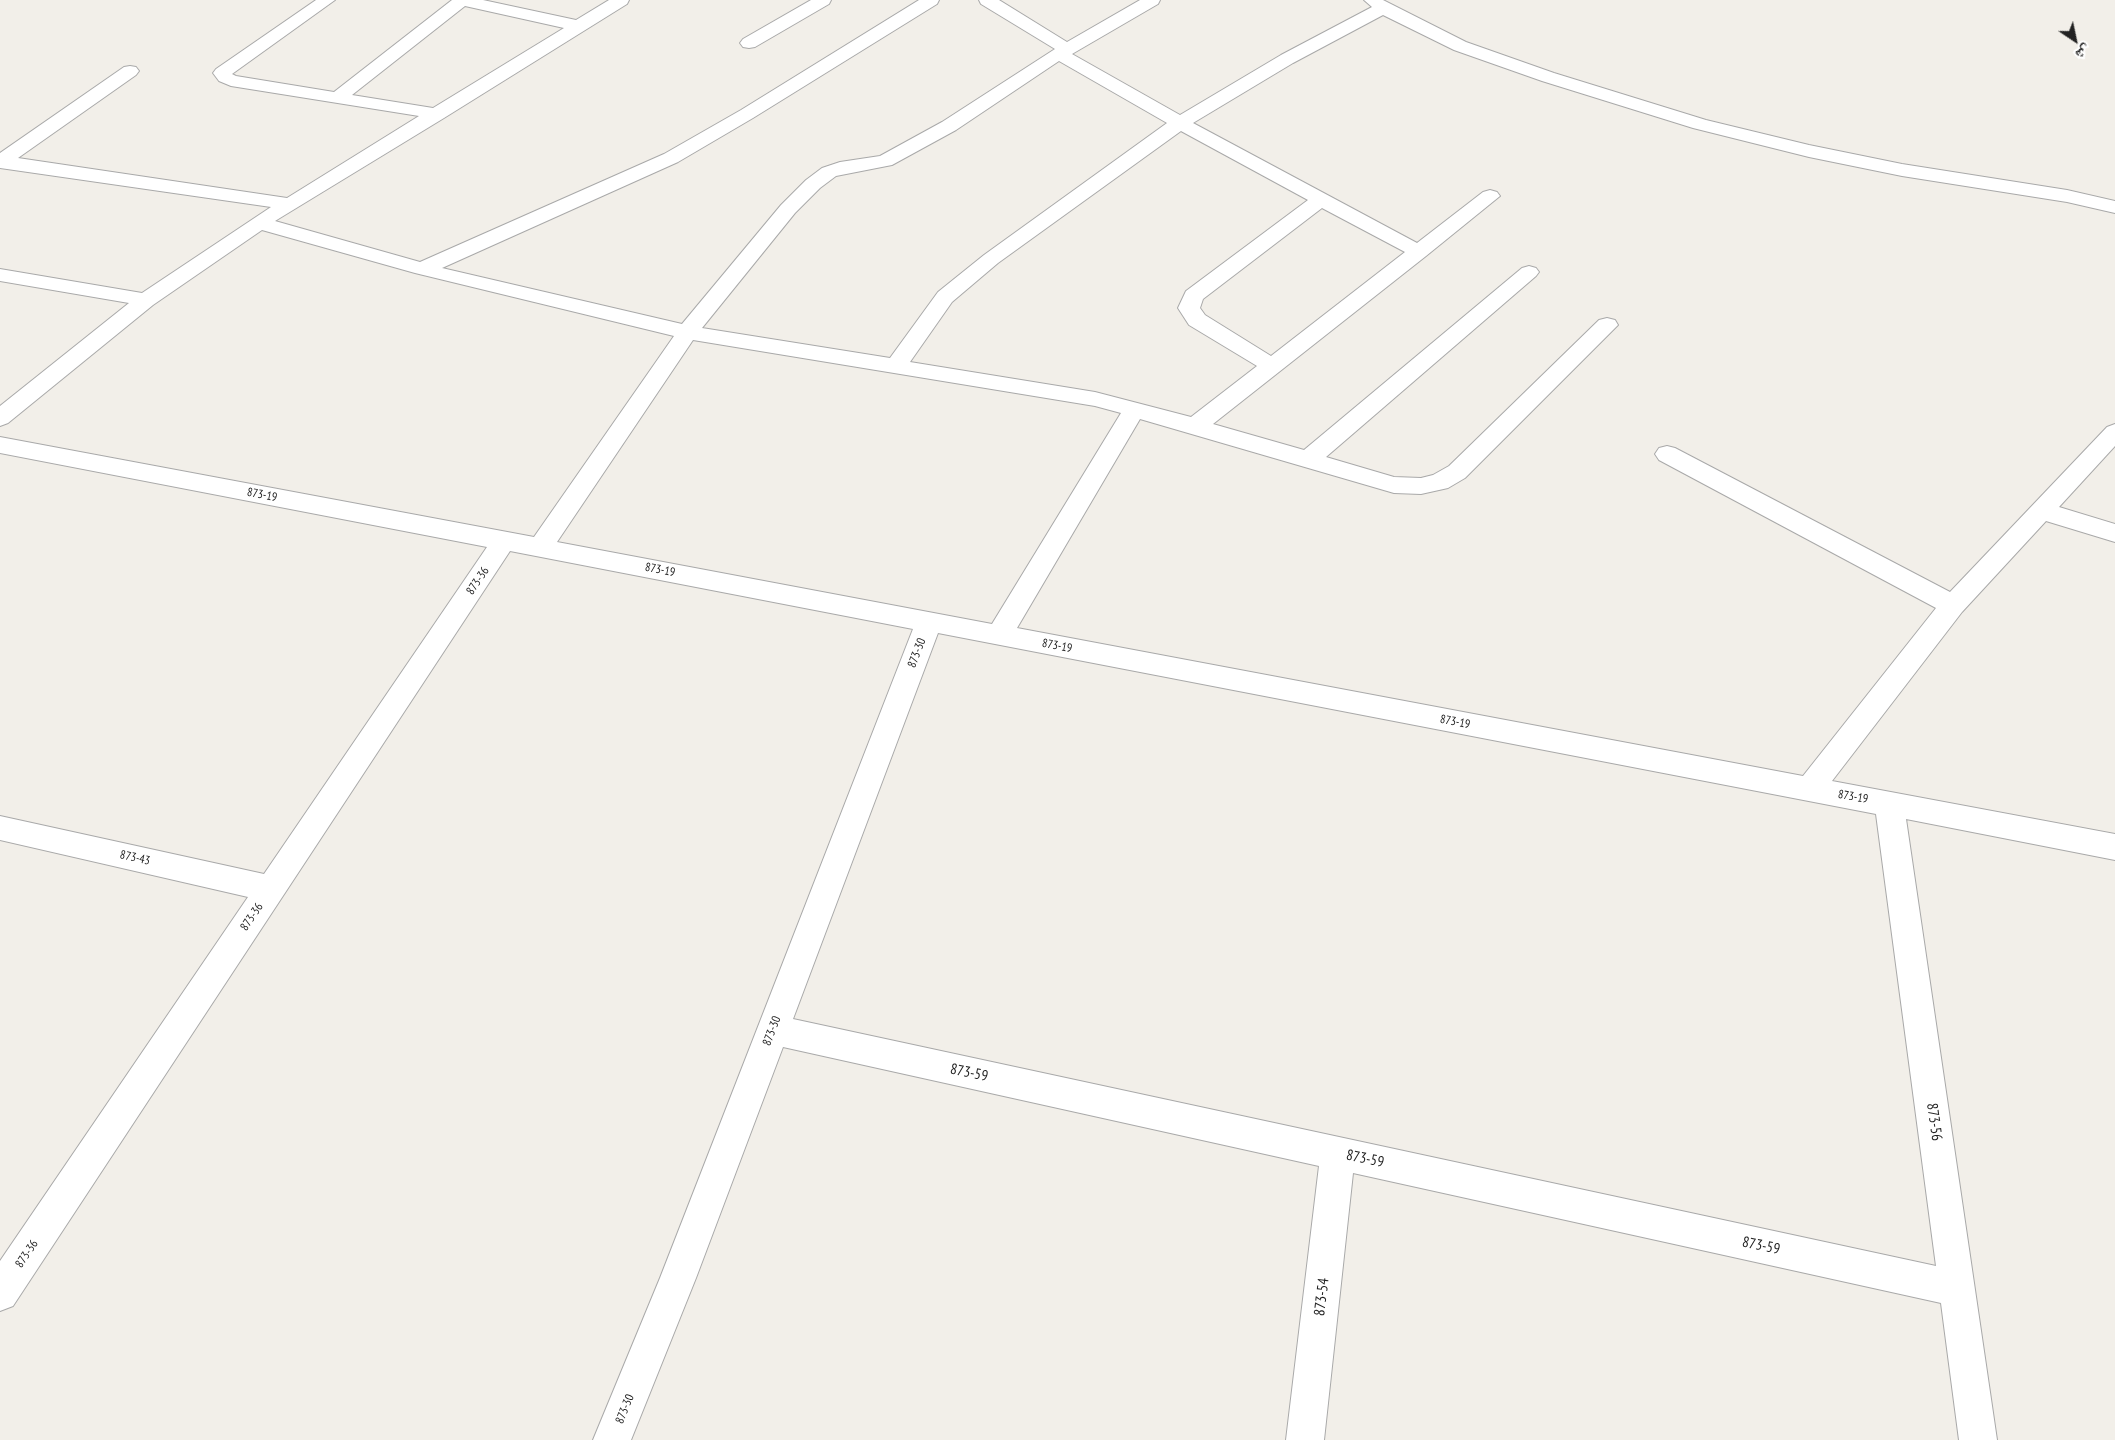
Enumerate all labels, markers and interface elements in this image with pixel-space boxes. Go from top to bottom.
north arrow [2050,15,2100,65]
text: ش [2072,41,2095,64]
street label: 873-19 [246,485,278,505]
street label: 873-19 [644,560,676,580]
street label: 873-36 [464,564,492,598]
street label: 873-30 [905,636,929,670]
street label: 873-19 [1041,636,1073,656]
street label: 873-19 [1439,712,1471,732]
street label: 873-19 [1837,787,1869,807]
street label: 873-43 [119,848,151,868]
street label: 873-36 [238,900,266,934]
street label: 873-30 [760,1014,784,1048]
street label: 873-59 [948,1060,990,1086]
street label: 873-56 [1922,1102,1946,1142]
street label: 873-59 [1344,1146,1386,1172]
street label: 873-59 [1740,1233,1782,1259]
street label: 873-36 [13,1237,41,1271]
street label: 873-54 [1311,1277,1333,1317]
street label: 873-30 [613,1392,637,1426]

